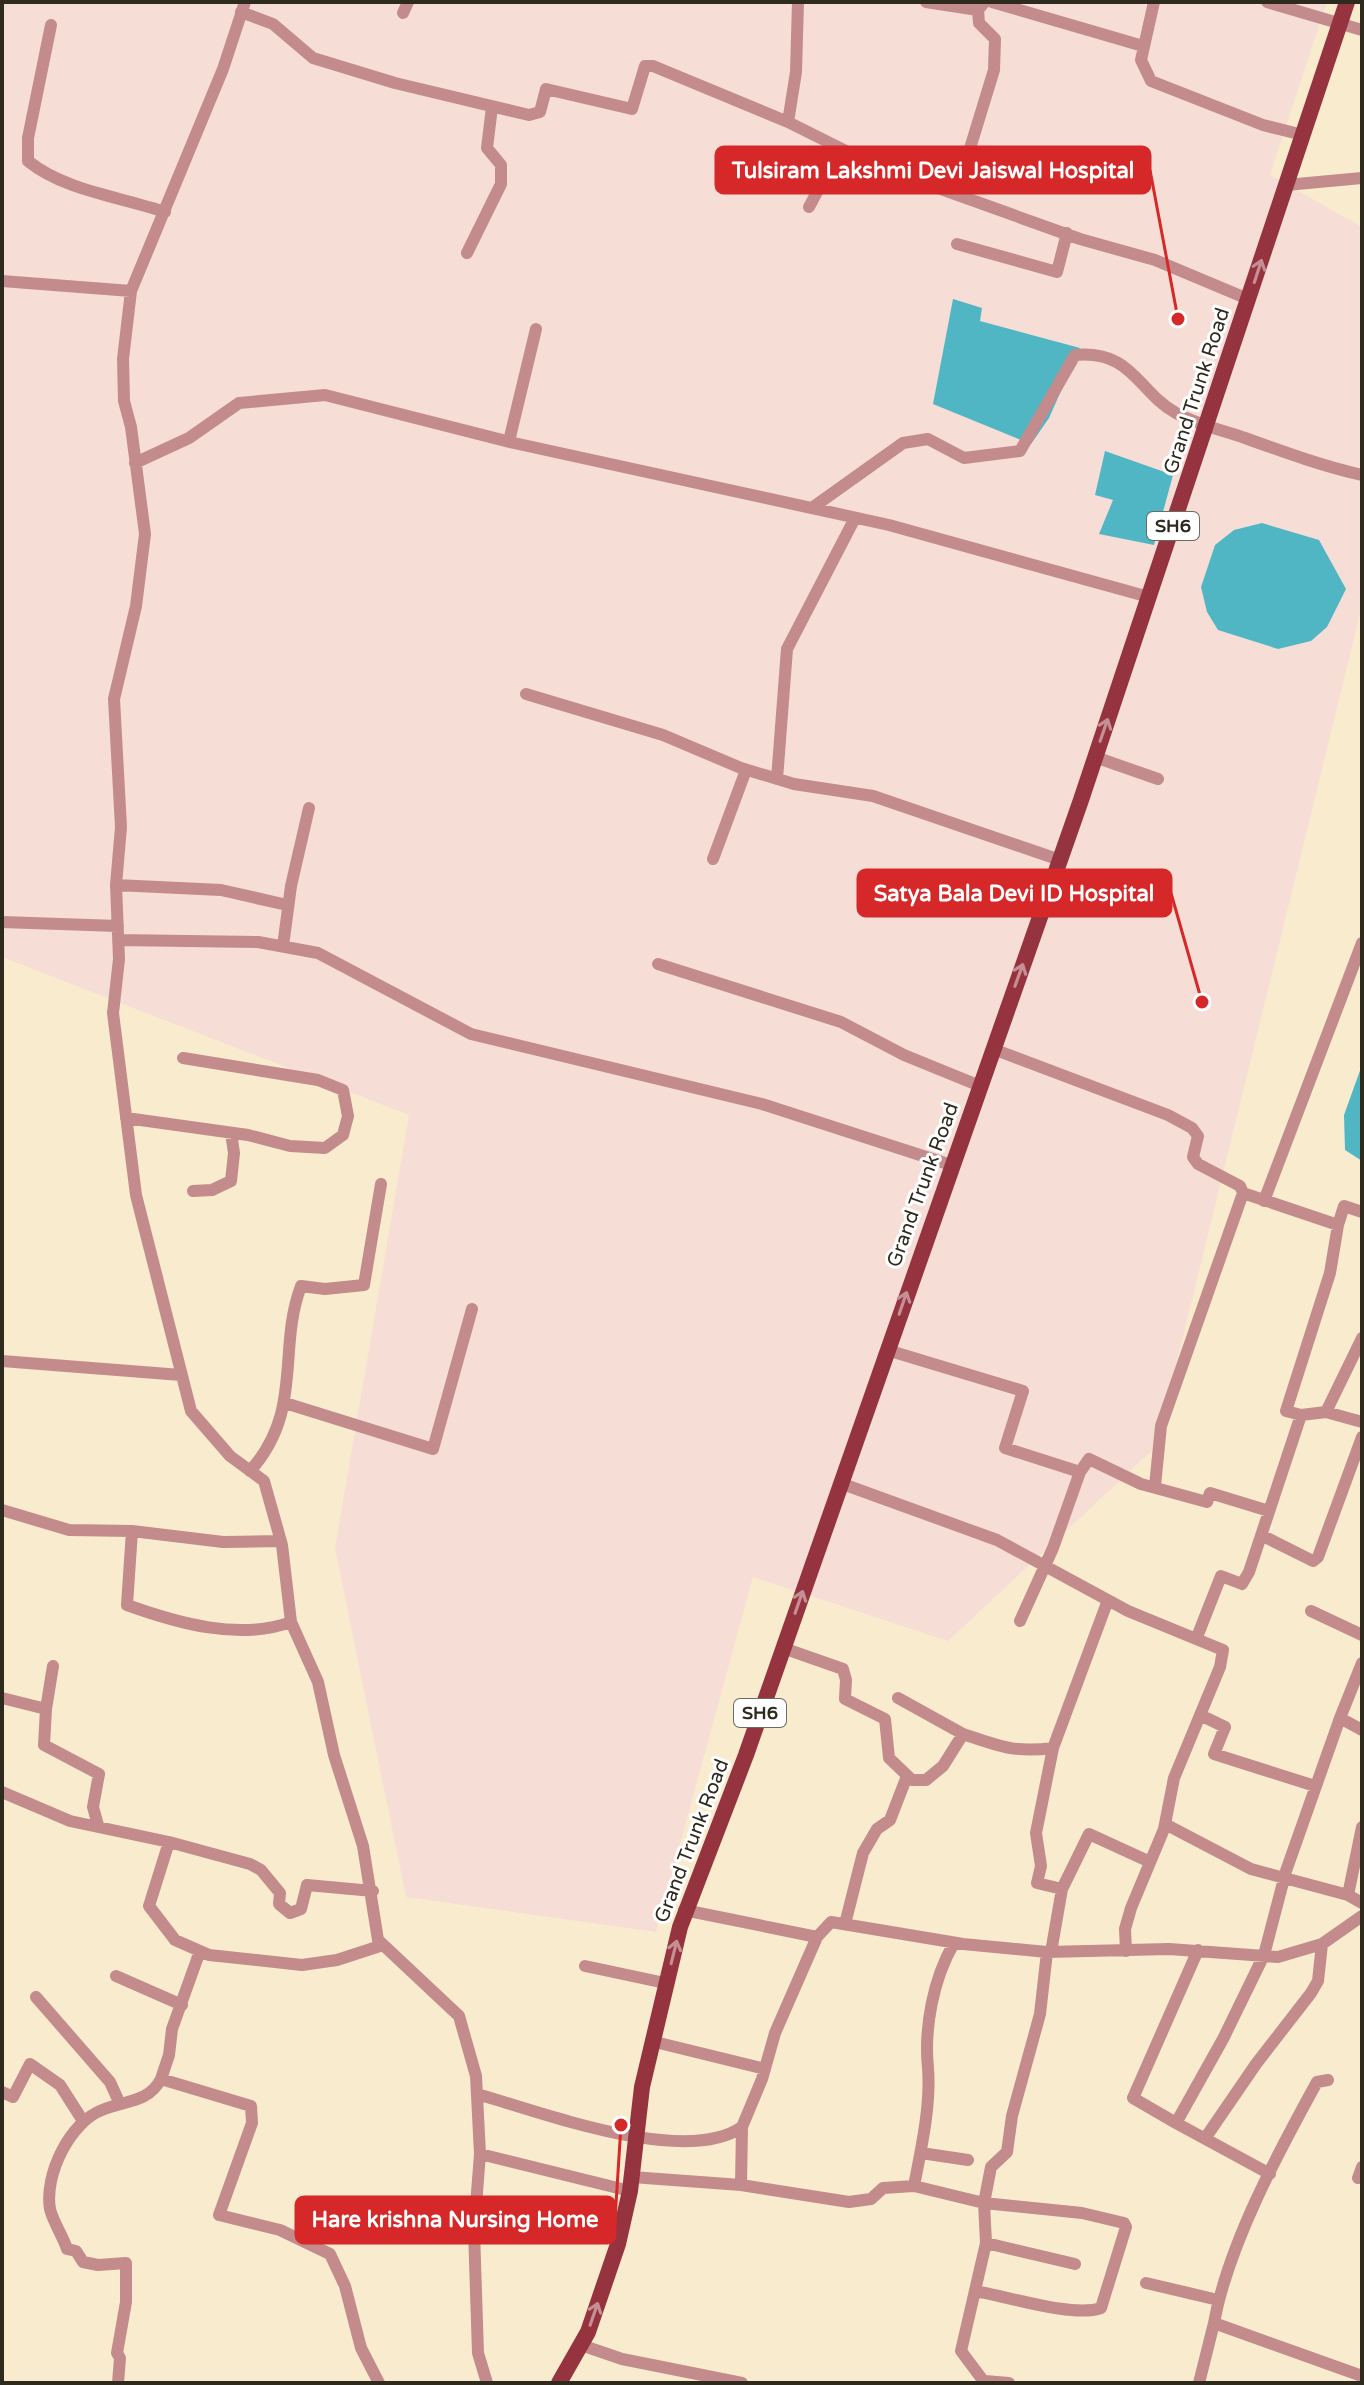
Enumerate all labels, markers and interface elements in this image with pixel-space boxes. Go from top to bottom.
callout: Tulsiram Lakshmi Devi Jaiswal Hospital [716,147,1150,193]
text: Tulsiram Lakshmi Devi Jaiswal Hospital [731,158,1134,184]
one-way arrow [1251,259,1266,284]
street label: Grand Trunk Road [1159,305,1235,477]
road number: SH6 [1147,512,1199,540]
one-way arrow [1098,718,1113,743]
callout: Satya Bala Devi ID Hospital [858,870,1171,916]
text: Satya Bala Devi ID Hospital [874,881,1154,907]
one-way arrow [1012,963,1027,988]
street label: Grand Trunk Road [882,1099,964,1271]
one-way arrow [896,1291,911,1316]
one-way arrow [793,1590,807,1615]
road number: SH6 [734,1699,786,1727]
street label: Grand Trunk Road [650,1756,734,1926]
one-way arrow [667,1939,682,1965]
callout: Hare krishna Nursing Home [296,2197,615,2243]
text: Hare krishna Nursing Home [311,2207,599,2233]
one-way arrow [588,2302,603,2327]

